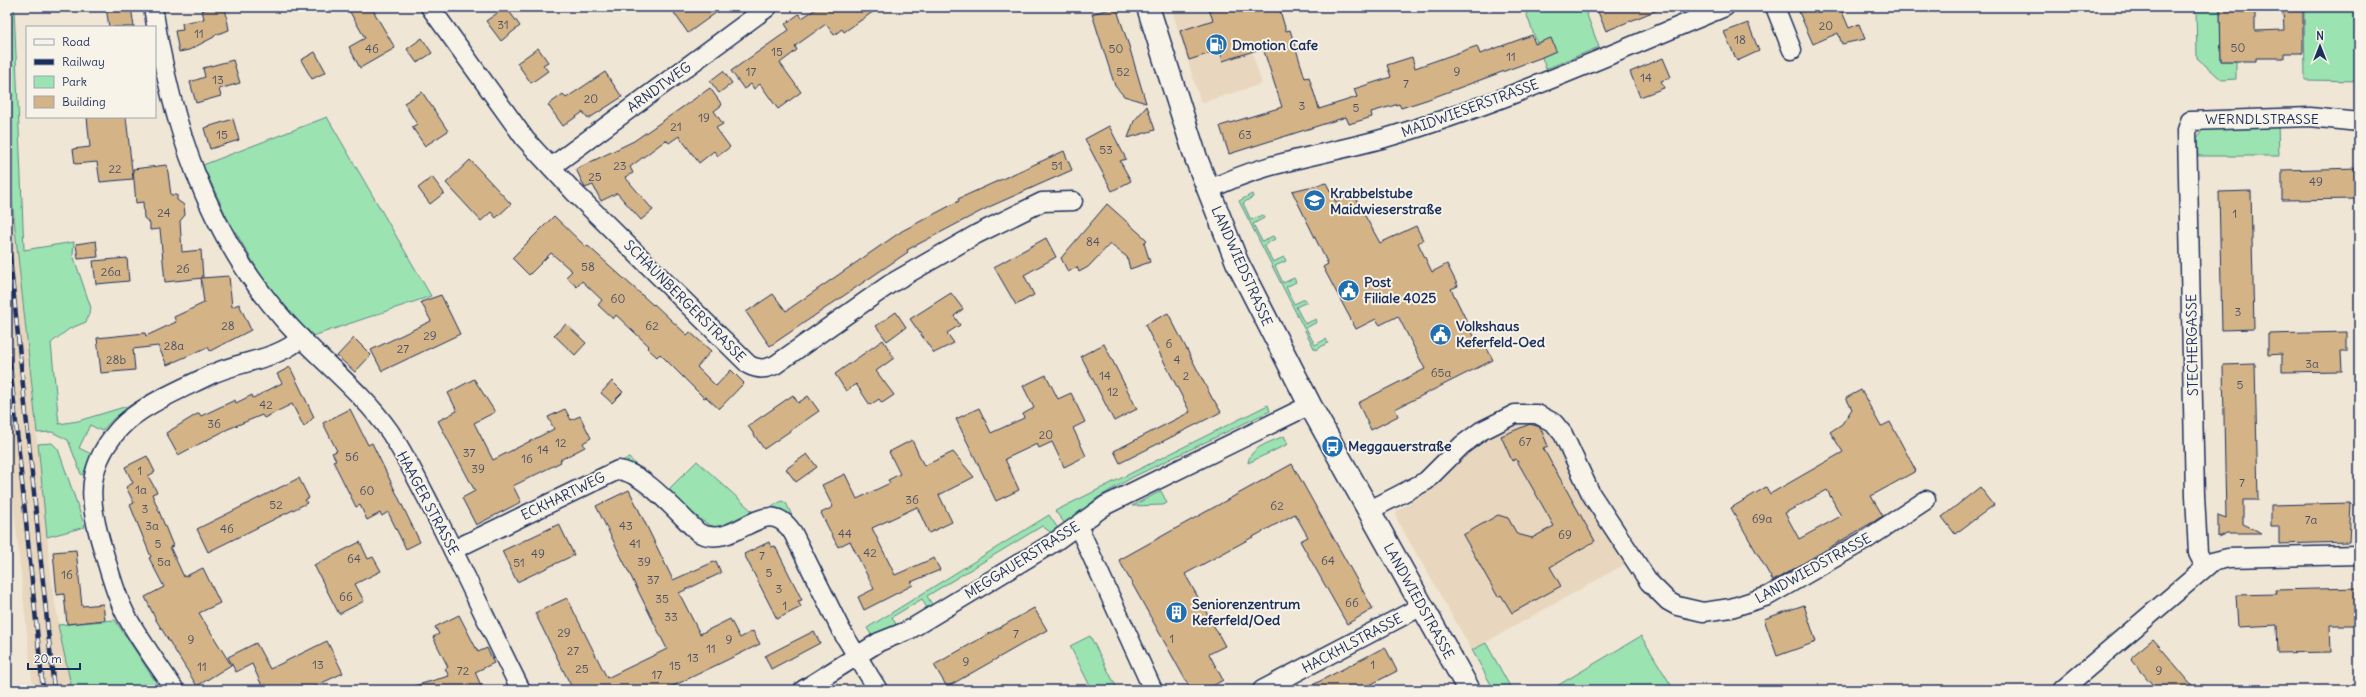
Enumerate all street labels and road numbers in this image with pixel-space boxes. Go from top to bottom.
street label: ARNDTWEG [623,58,695,116]
street label: MAIDWIESERSTRASSE [1399,75,1541,141]
street label: WERNDLSTRASSE [2205,110,2319,128]
street label: LANDWIEDSTRASSE [1207,203,1277,329]
street label: SCHAUNBERGERSTRASSE [620,236,750,366]
street label: STECHERGASSE [2182,294,2202,396]
street label: HAAGER STRASSE [393,448,463,558]
street label: ECKHARTWEG [518,468,608,524]
street label: MEGGAUERSTRASSE [961,517,1083,603]
street label: LANDWIEDSTRASSE [1752,529,1874,607]
street label: LANDWIEDSTRASSE [1380,540,1458,662]
street label: HACKHLSTRASSE [1299,609,1405,677]

